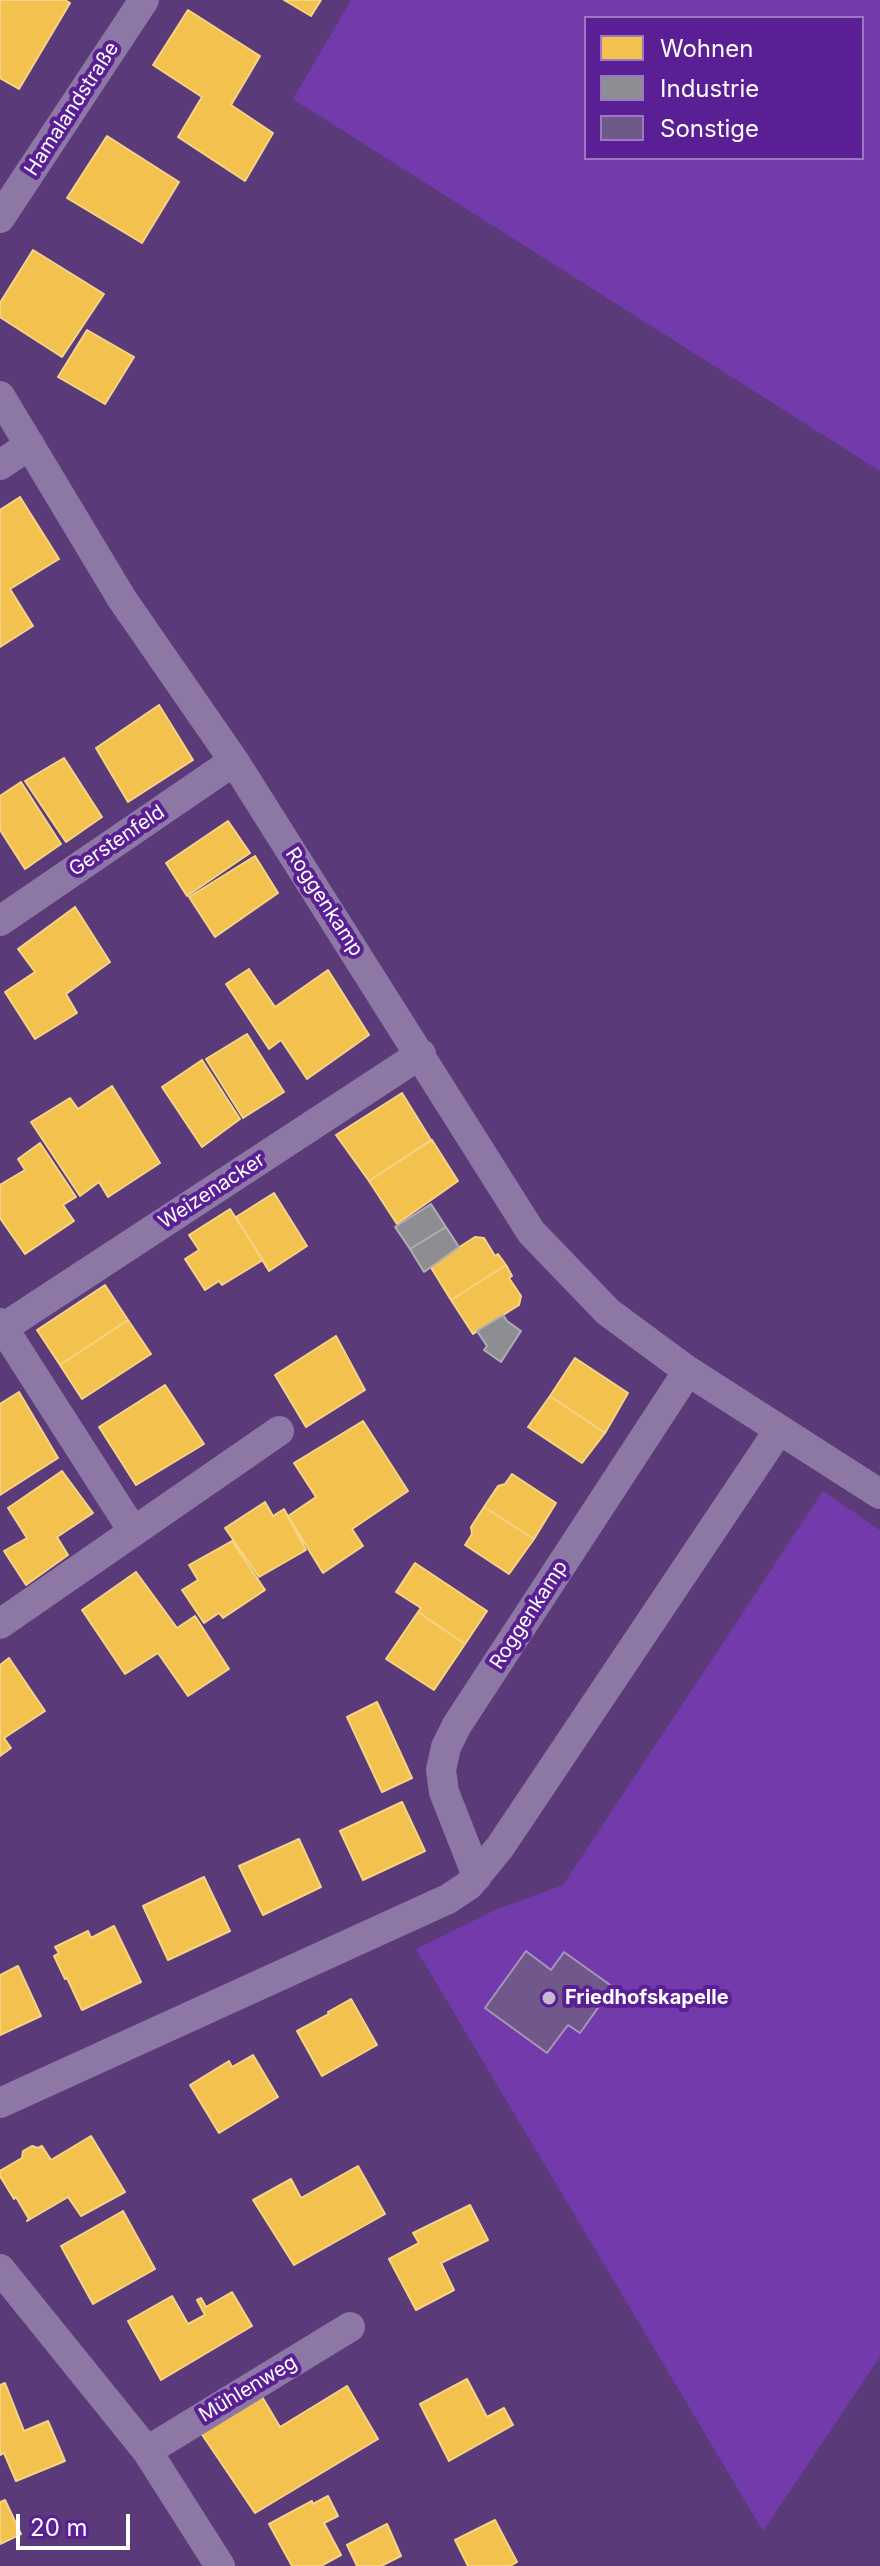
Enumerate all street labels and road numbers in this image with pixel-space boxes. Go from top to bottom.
street label: Hamalandstraße [20,38,124,180]
street label: Gerstenfeld [65,800,169,882]
street label: Roggenkamp [280,843,368,961]
street label: Weizenacker [154,1148,270,1234]
street label: Roggenkamp [485,1556,573,1674]
street label: Mühlenweg [195,2350,301,2428]

